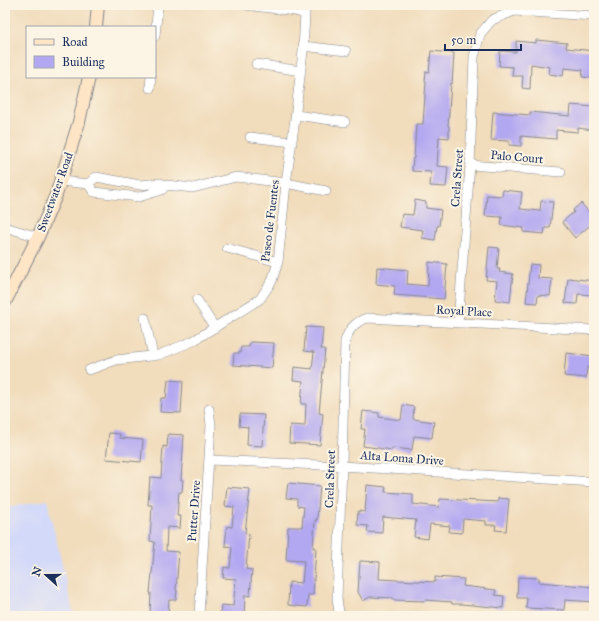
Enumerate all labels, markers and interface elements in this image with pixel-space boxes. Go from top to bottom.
legend [26,26,156,78]
scale bar [445,26,521,52]
text: 50 m [451,33,476,47]
text: Road [62,35,88,49]
text: Building [62,55,105,70]
street label: Crela Street [448,148,466,208]
street label: Palo Court [490,148,545,166]
street label: Sweetwater Road [34,150,76,234]
street label: Paseo de Fuentes [258,179,282,263]
street label: Royal Place [436,303,492,319]
street label: Alta Loma Drive [359,448,444,468]
street label: Crela Street [322,449,338,508]
street label: Putter Drive [185,480,203,542]
north arrow [26,555,66,595]
text: N [29,564,45,578]

